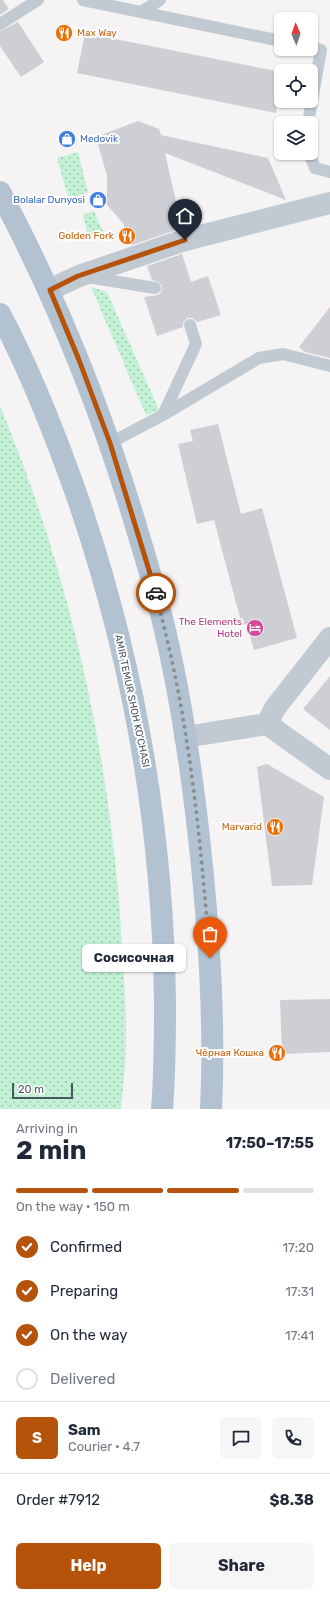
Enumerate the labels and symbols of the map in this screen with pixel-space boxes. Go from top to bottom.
north arrow [274,12,318,56]
restaurant icon: Max Way [54,23,74,43]
place label: Max Way [77,27,117,39]
shop icon: Medovik [57,129,77,149]
place label: Medovik [80,133,119,145]
shop icon: Bolalar Dunyosi [88,190,108,210]
place label: Bolalar Dunyosi [13,194,85,206]
pin [168,199,202,240]
restaurant icon: Golden Fork [117,226,137,246]
place label: Golden Fork [59,230,115,242]
courier [136,573,176,613]
place label: The Elements Hotel [179,616,242,640]
hotel icon: The Elements Hotel [245,618,265,638]
street label: AMIR TEMUR SHOH KO'CHASI [112,633,152,769]
restaurant icon: Marvarid [265,817,285,837]
place label: Marvarid [222,821,262,833]
pin [193,917,227,958]
callout: Сосисочная [82,944,186,972]
restaurant icon: Чёрная Кошка [267,1043,287,1063]
place label: Чёрная Кошка [196,1047,264,1059]
scale bar [12,1081,73,1100]

